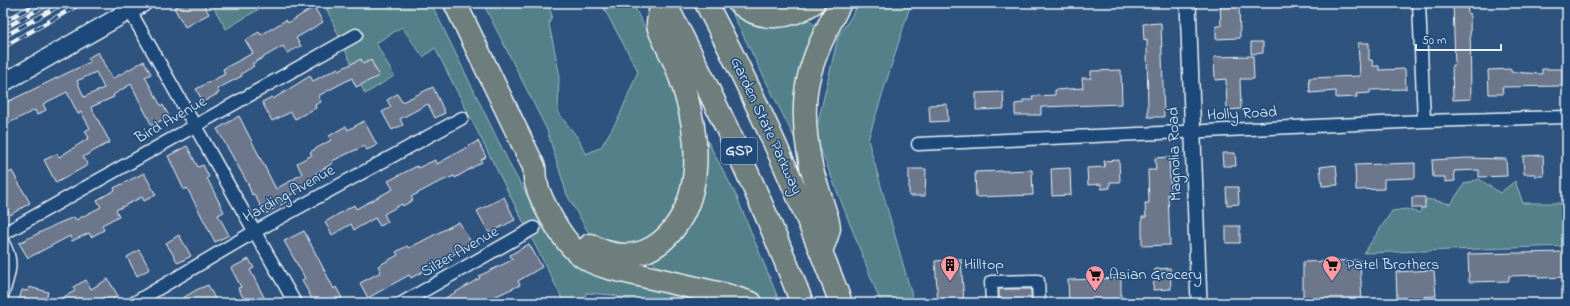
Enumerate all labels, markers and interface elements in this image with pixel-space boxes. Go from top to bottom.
scale bar [1416,26,1501,52]
text: 50 m [1422,32,1446,50]
street label: Garden State Parkway [724,53,808,199]
street label: Bird Avenue [130,89,212,151]
street label: Holly Road [1206,100,1278,128]
street label: Magnolia Road [1161,106,1189,202]
road number: GSP [721,138,757,164]
street label: Harding Avenue [239,158,340,229]
street label: Silzer Avenue [417,220,504,284]
place label: Hilltop [964,253,1004,277]
place label: Patel Brothers [1346,253,1439,277]
building icon: Hilltop [939,254,961,282]
supermarket icon: Patel Brothers [1321,254,1343,282]
place label: Asian Grocery [1109,263,1202,287]
supermarket icon: Asian Grocery [1084,264,1106,292]

